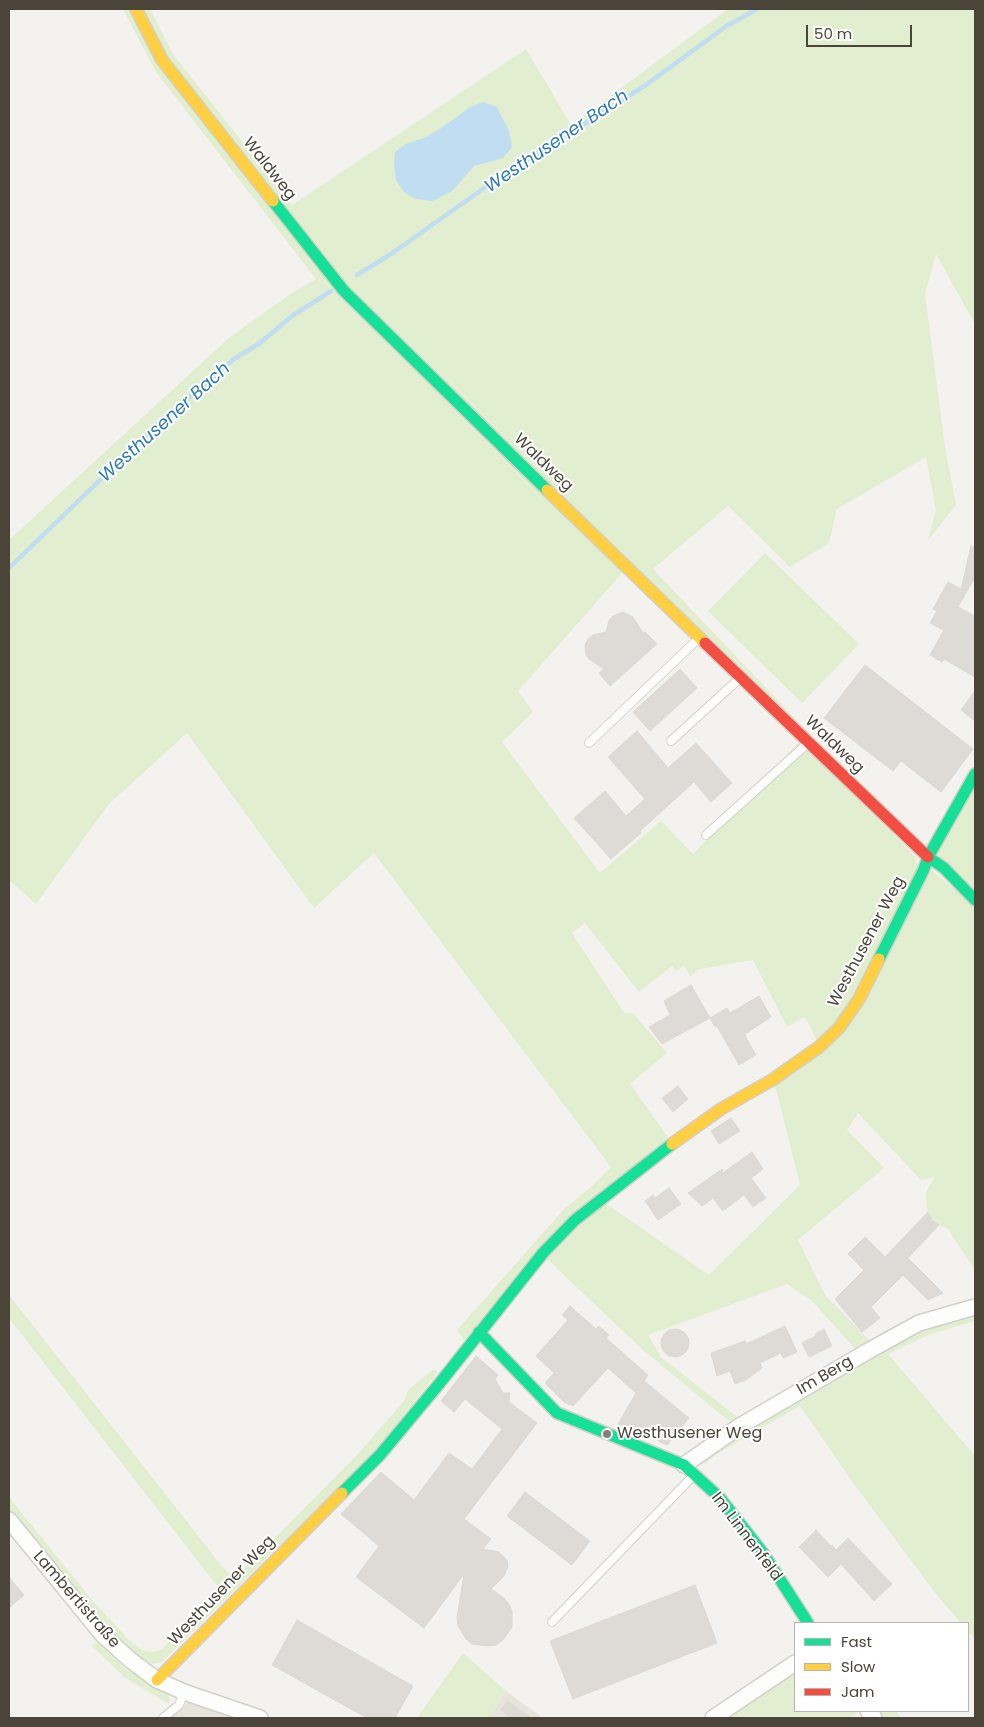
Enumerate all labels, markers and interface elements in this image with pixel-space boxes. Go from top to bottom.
scale bar [809,15,915,47]
text: 50 m [814,23,852,44]
water label: Westhusener Bach [481,86,633,198]
street label: Waldweg [238,134,300,204]
water label: Westhusener Bach [95,359,235,487]
street label: Waldweg [509,430,577,496]
street label: Waldweg [800,712,868,778]
street label: Westhusener Weg [824,873,910,1011]
street label: Im Berg [794,1352,856,1400]
place label: Westhusener Weg [617,1424,762,1444]
marker: Westhusener Weg [601,1428,613,1440]
street label: Im Linnenfeld [706,1489,786,1585]
street label: Westhusener Weg [165,1532,279,1650]
street label: Lambertistraße [29,1547,123,1653]
legend [794,1622,969,1712]
text: Fast [841,1631,872,1652]
text: Slow [841,1656,875,1677]
text: Jam [841,1681,875,1702]

